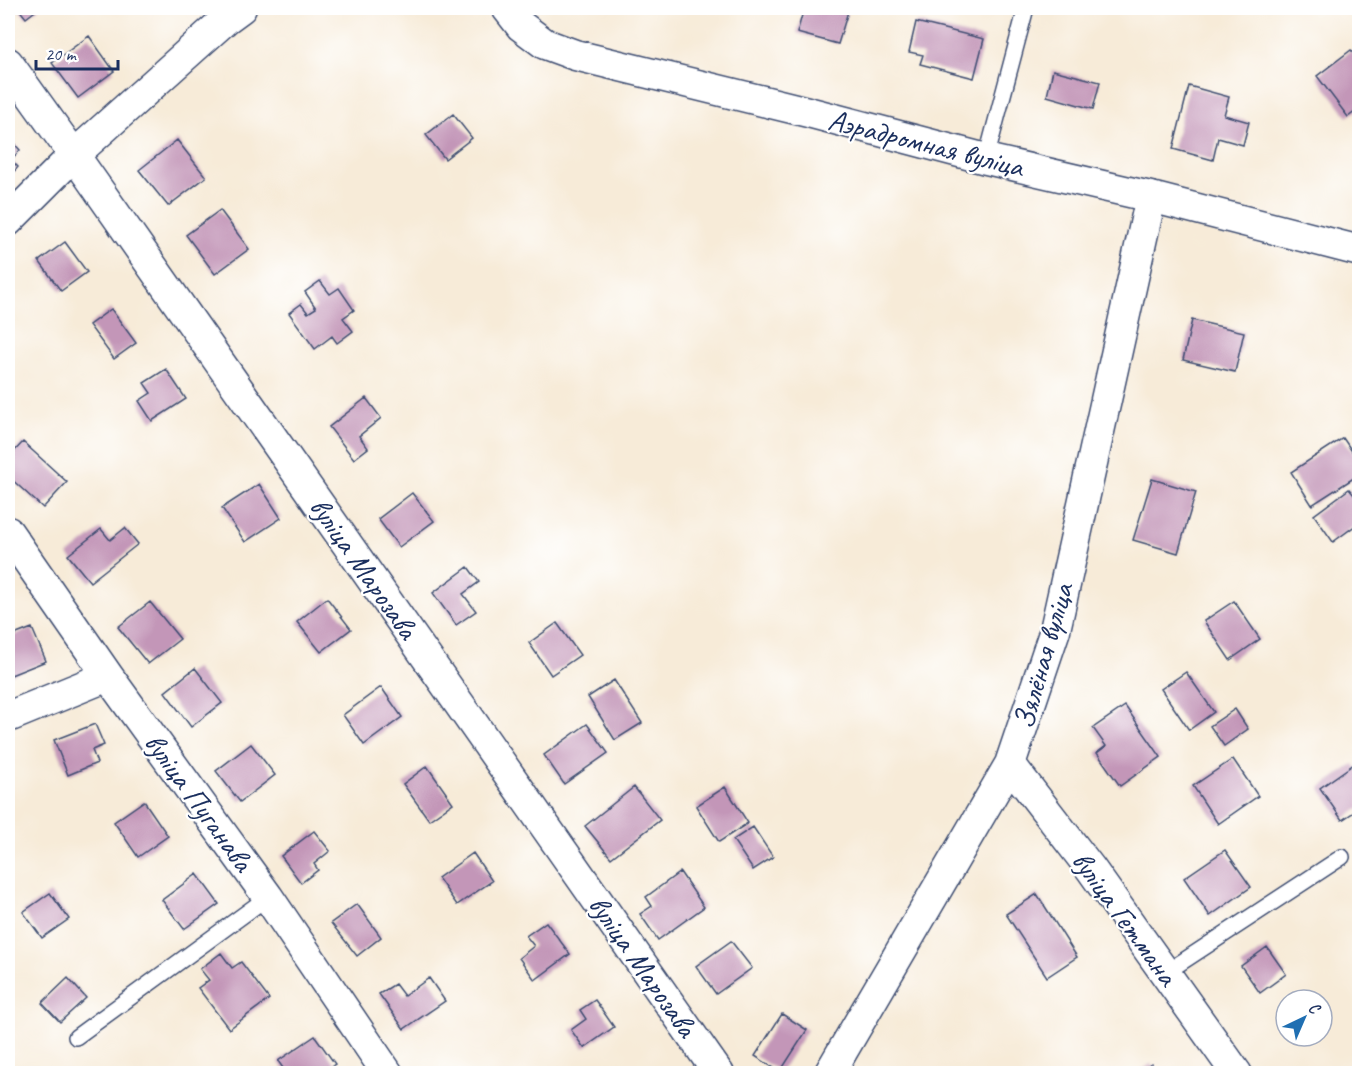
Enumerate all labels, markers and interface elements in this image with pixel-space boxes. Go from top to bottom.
scale bar [36,33,118,71]
text: 20 m [45,43,78,65]
street label: Аэрадромная вуліца [825,100,1029,186]
street label: вуліца Марозава [301,490,428,648]
street label: Зялёная вуліца [1004,577,1082,733]
street label: вуліца Пуганава [136,725,263,880]
street label: вуліца Гетмана [1063,843,1188,994]
street label: вуліца Марозава [580,888,707,1046]
north arrow [1274,988,1334,1048]
text: С [1304,998,1325,1019]

